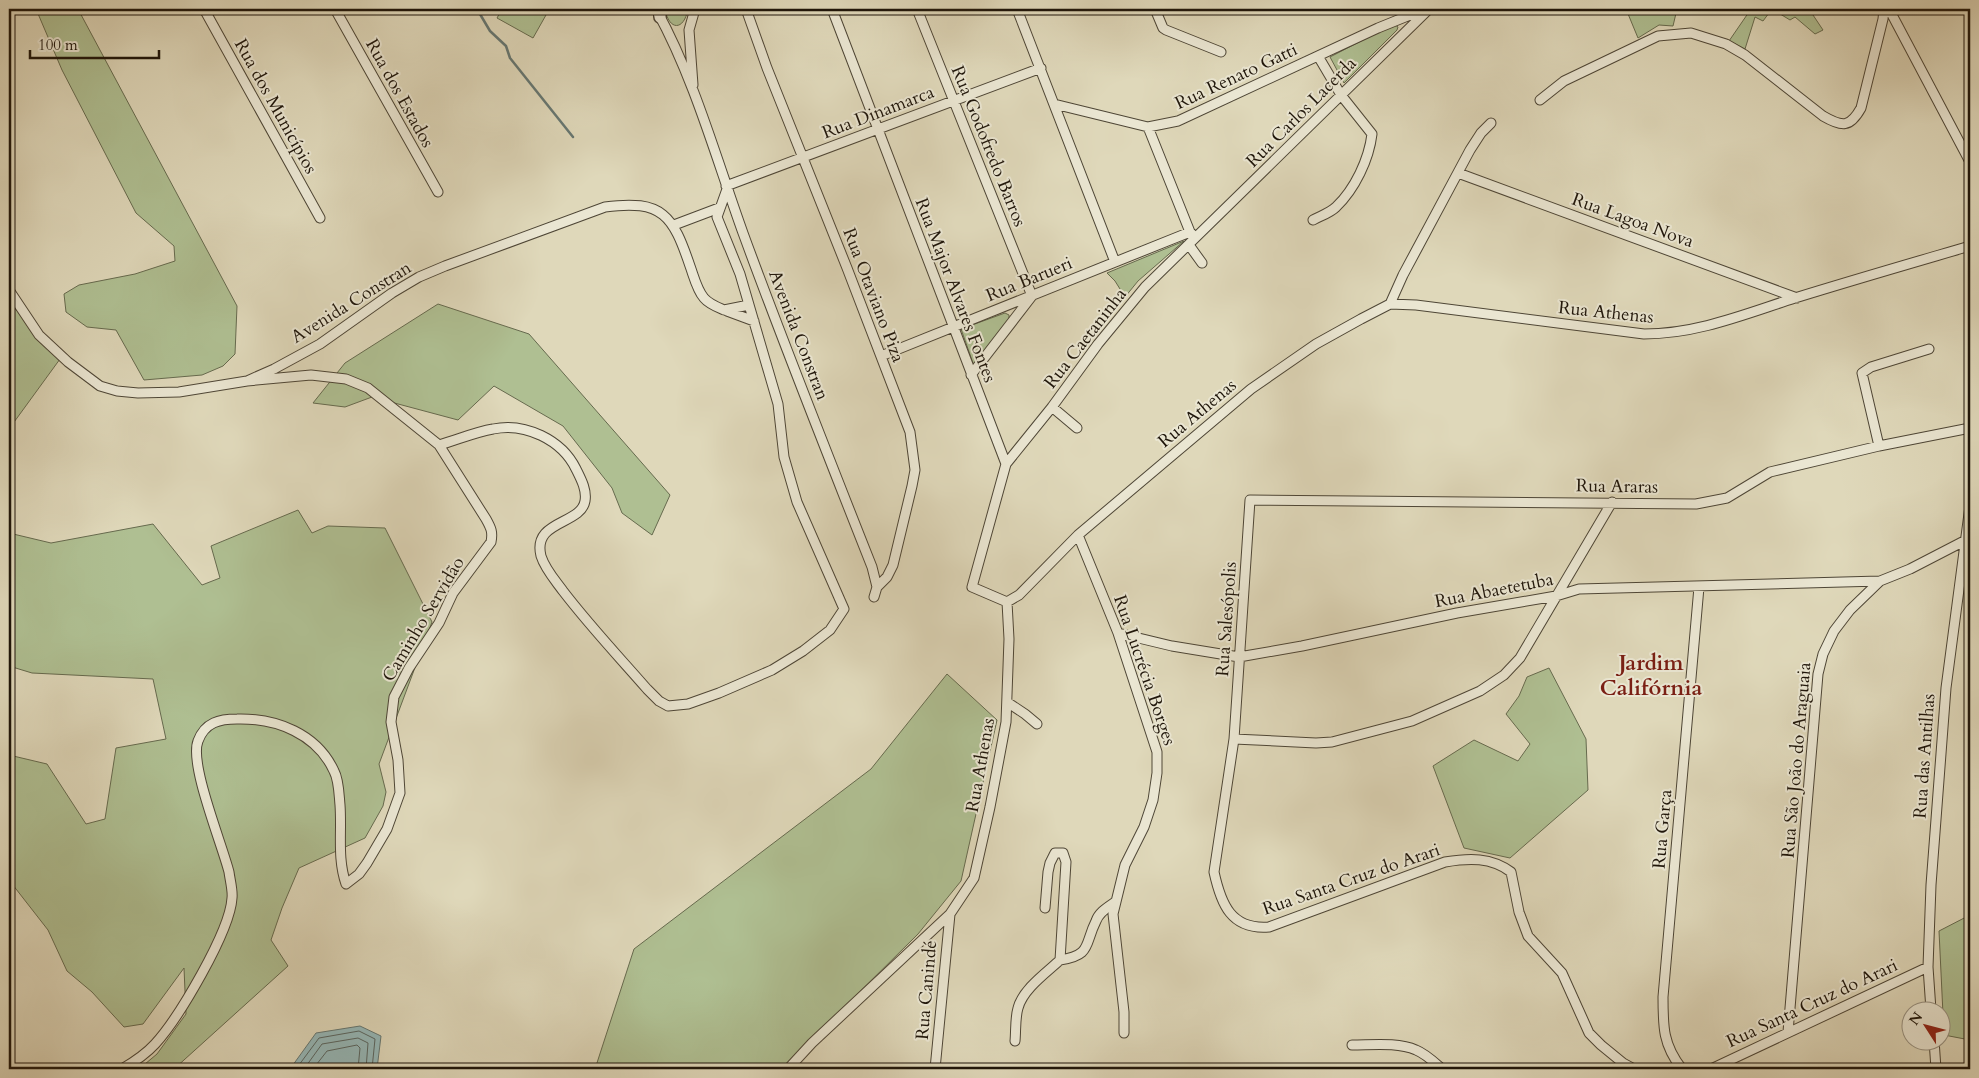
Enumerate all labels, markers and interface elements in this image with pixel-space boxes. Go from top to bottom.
scale bar [30,28,159,60]
street label: Rua dos Municípios [228,34,323,178]
street label: Rua dos Estados [359,34,440,152]
text: 100 m [38,35,78,55]
street label: Rua Renato Gatti [1171,37,1301,116]
street label: Rua Carlos Lacerda [1240,51,1362,173]
street label: Rua Godofredo Barros [945,62,1032,230]
street label: Rua Dinamarca [819,80,938,145]
street label: Rua Lagoa Nova [1568,187,1697,254]
street label: Rua Major Alvares Fontes [909,194,1002,386]
street label: Rua Otaviano Piza [836,224,911,366]
street label: Rua Barueri [982,251,1076,308]
street label: Avenida Constran [286,255,417,349]
street label: Avenida Constran [762,266,835,405]
street label: Rua Caetaninha [1038,283,1133,394]
street label: Rua Athenas [1557,295,1655,330]
street label: Rua Athenas [1153,373,1242,454]
street label: Rua Araras [1576,473,1658,500]
street label: Caminho Servidão [376,552,471,686]
street label: Rua Salesópolis [1210,561,1243,677]
street label: Rua Abaetetuba [1433,567,1556,614]
street label: Rua Lucrécia Borges [1107,592,1182,749]
district label: Jardim Califórnia [1600,648,1702,703]
street label: Rua São João do Araguaia [1775,661,1818,859]
street label: Rua das Antilhas [1908,693,1941,819]
street label: Rua Athenas [960,716,1001,814]
street label: Rua Garça [1647,788,1678,870]
street label: Rua Santa Cruz do Arari [1259,837,1443,922]
street label: Rua Canindé [910,939,943,1041]
street label: Rua Santa Cruz do Arari [1723,953,1902,1054]
north arrow [1902,1000,1952,1050]
text: N [1905,1008,1927,1029]

